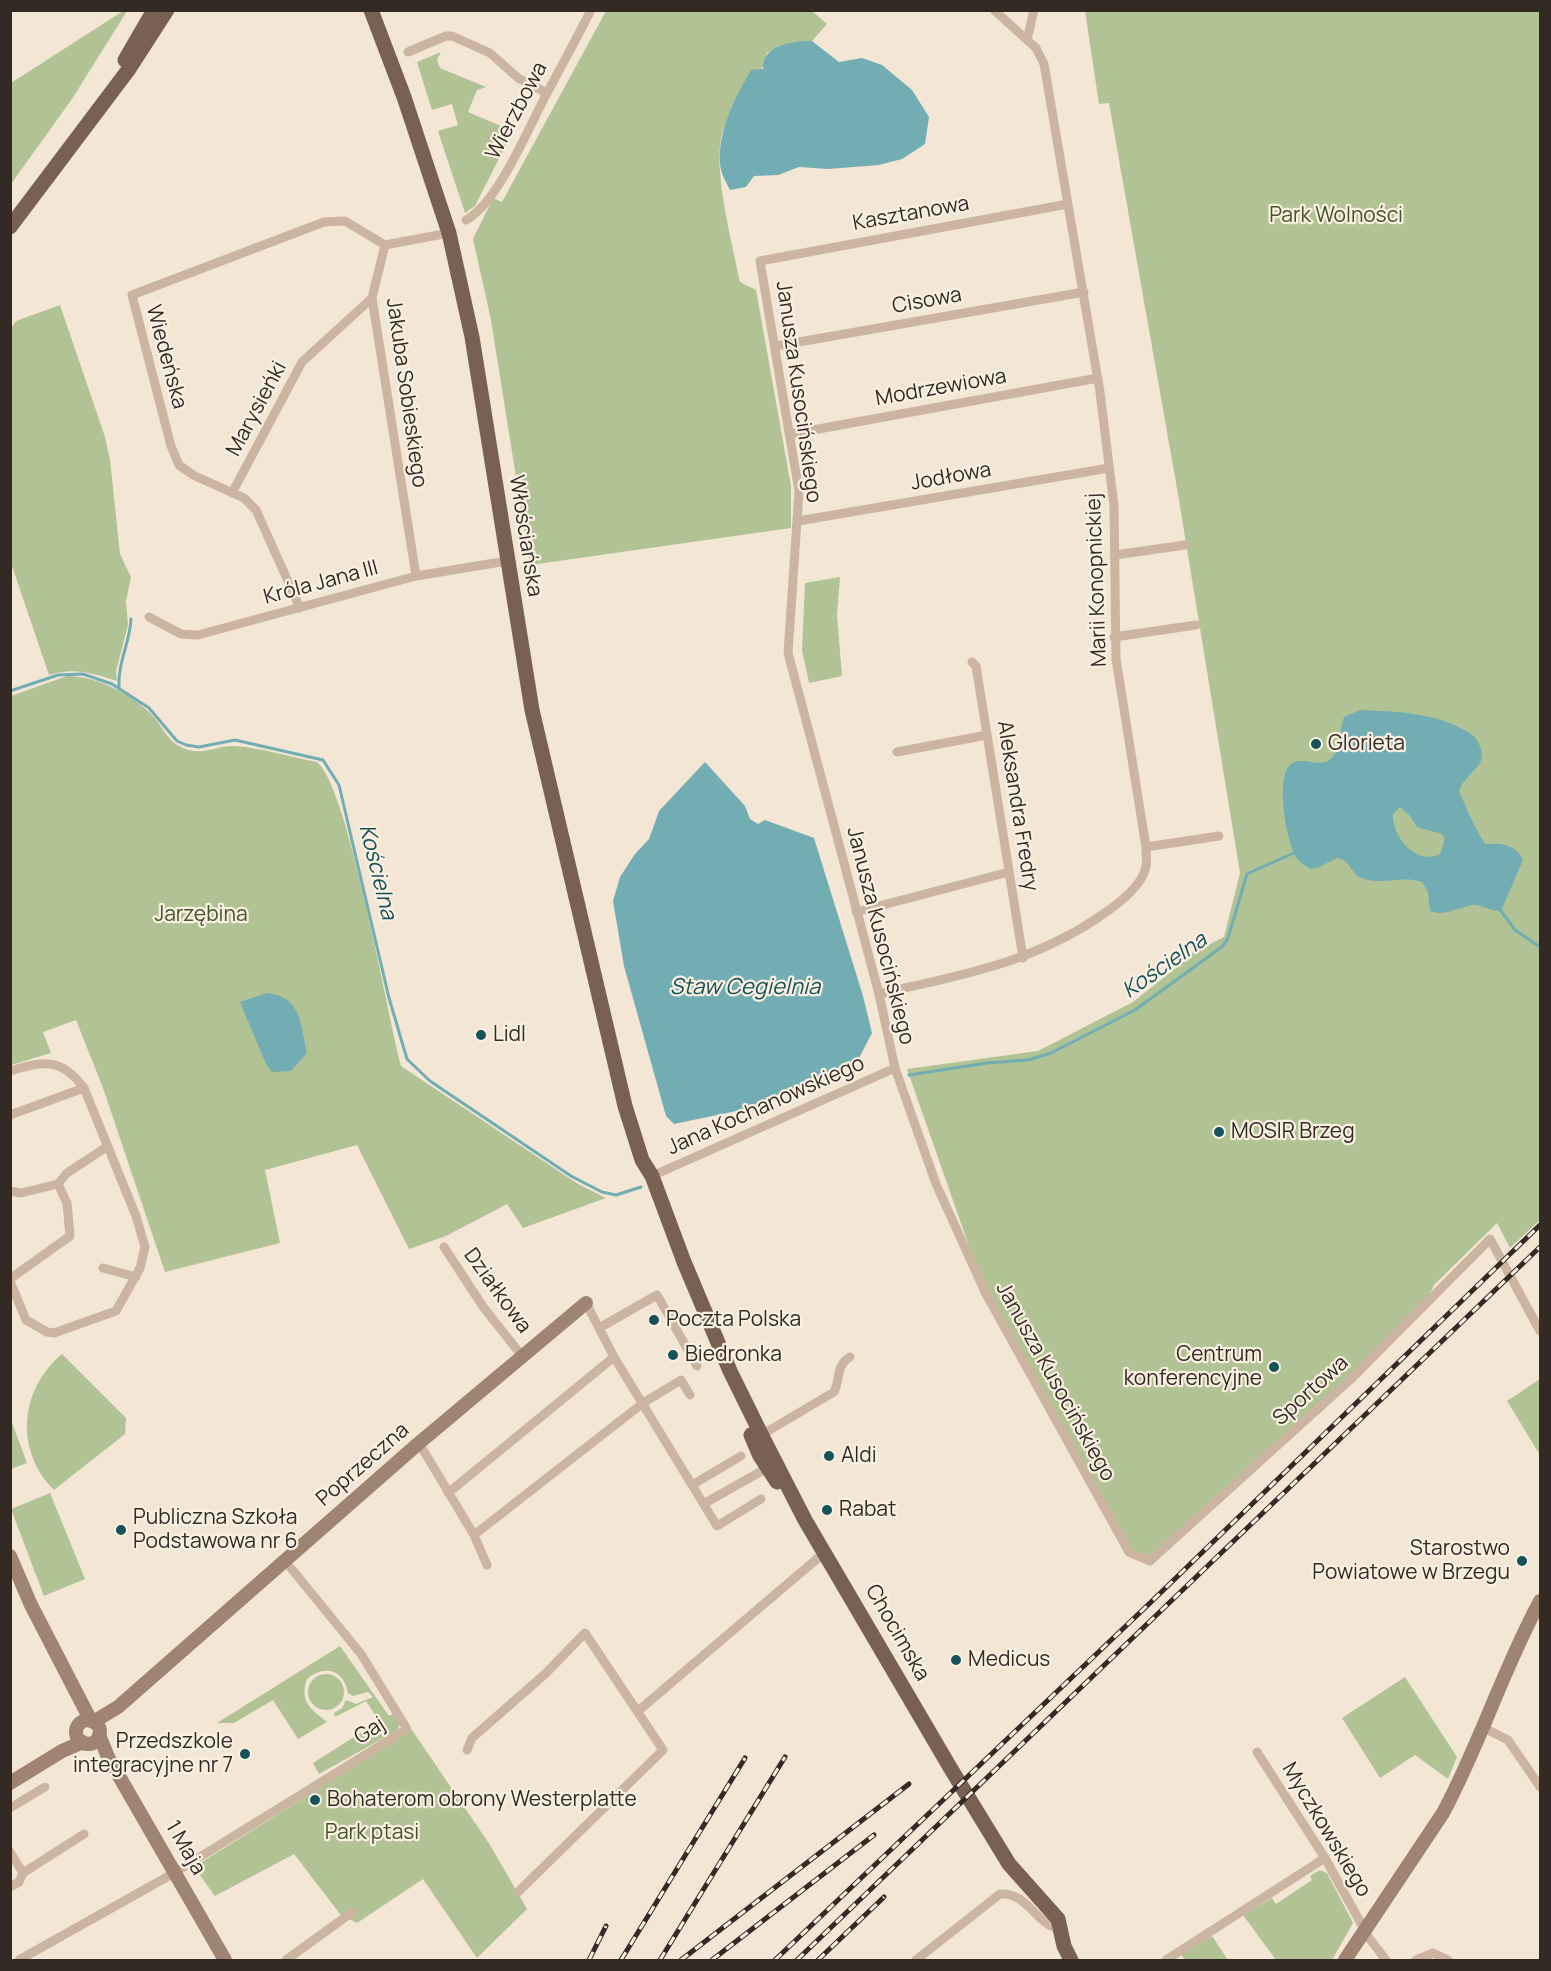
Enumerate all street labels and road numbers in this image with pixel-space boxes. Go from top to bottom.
street label: Wierzbowa [481,58,553,164]
street label: Kasztanowa [851,191,971,237]
street label: Janusza Kusocińskiego [770,280,826,504]
street label: Cisowa [890,283,964,319]
street label: Jakuba Sobieskiego [380,297,432,489]
street label: Wiedeńska [140,302,192,412]
street label: Marysieńki [222,357,292,461]
street label: Modrzewiowa [874,364,1008,412]
street label: Jodłowa [909,458,993,496]
street label: Włościańska [503,473,547,599]
street label: Marii Konopnickiej [1081,493,1113,667]
street label: Króla Jana III [261,556,381,610]
street label: Aleksandra Fredry [991,719,1043,893]
street label: Janusza Kusocińskiego [841,825,919,1047]
street label: Jana Kochanowskiego [664,1051,868,1161]
street label: Działkowa [458,1244,536,1338]
street label: Janusza Kusocińskiego [990,1278,1120,1486]
street label: Sportowa [1268,1351,1354,1431]
street label: Poprzeczna [312,1418,414,1512]
street label: Chocimska [859,1580,935,1686]
street label: Gaj [350,1712,390,1750]
street label: Myczkowskiego [1276,1758,1376,1902]
street label: 1 Maja [159,1816,211,1880]

